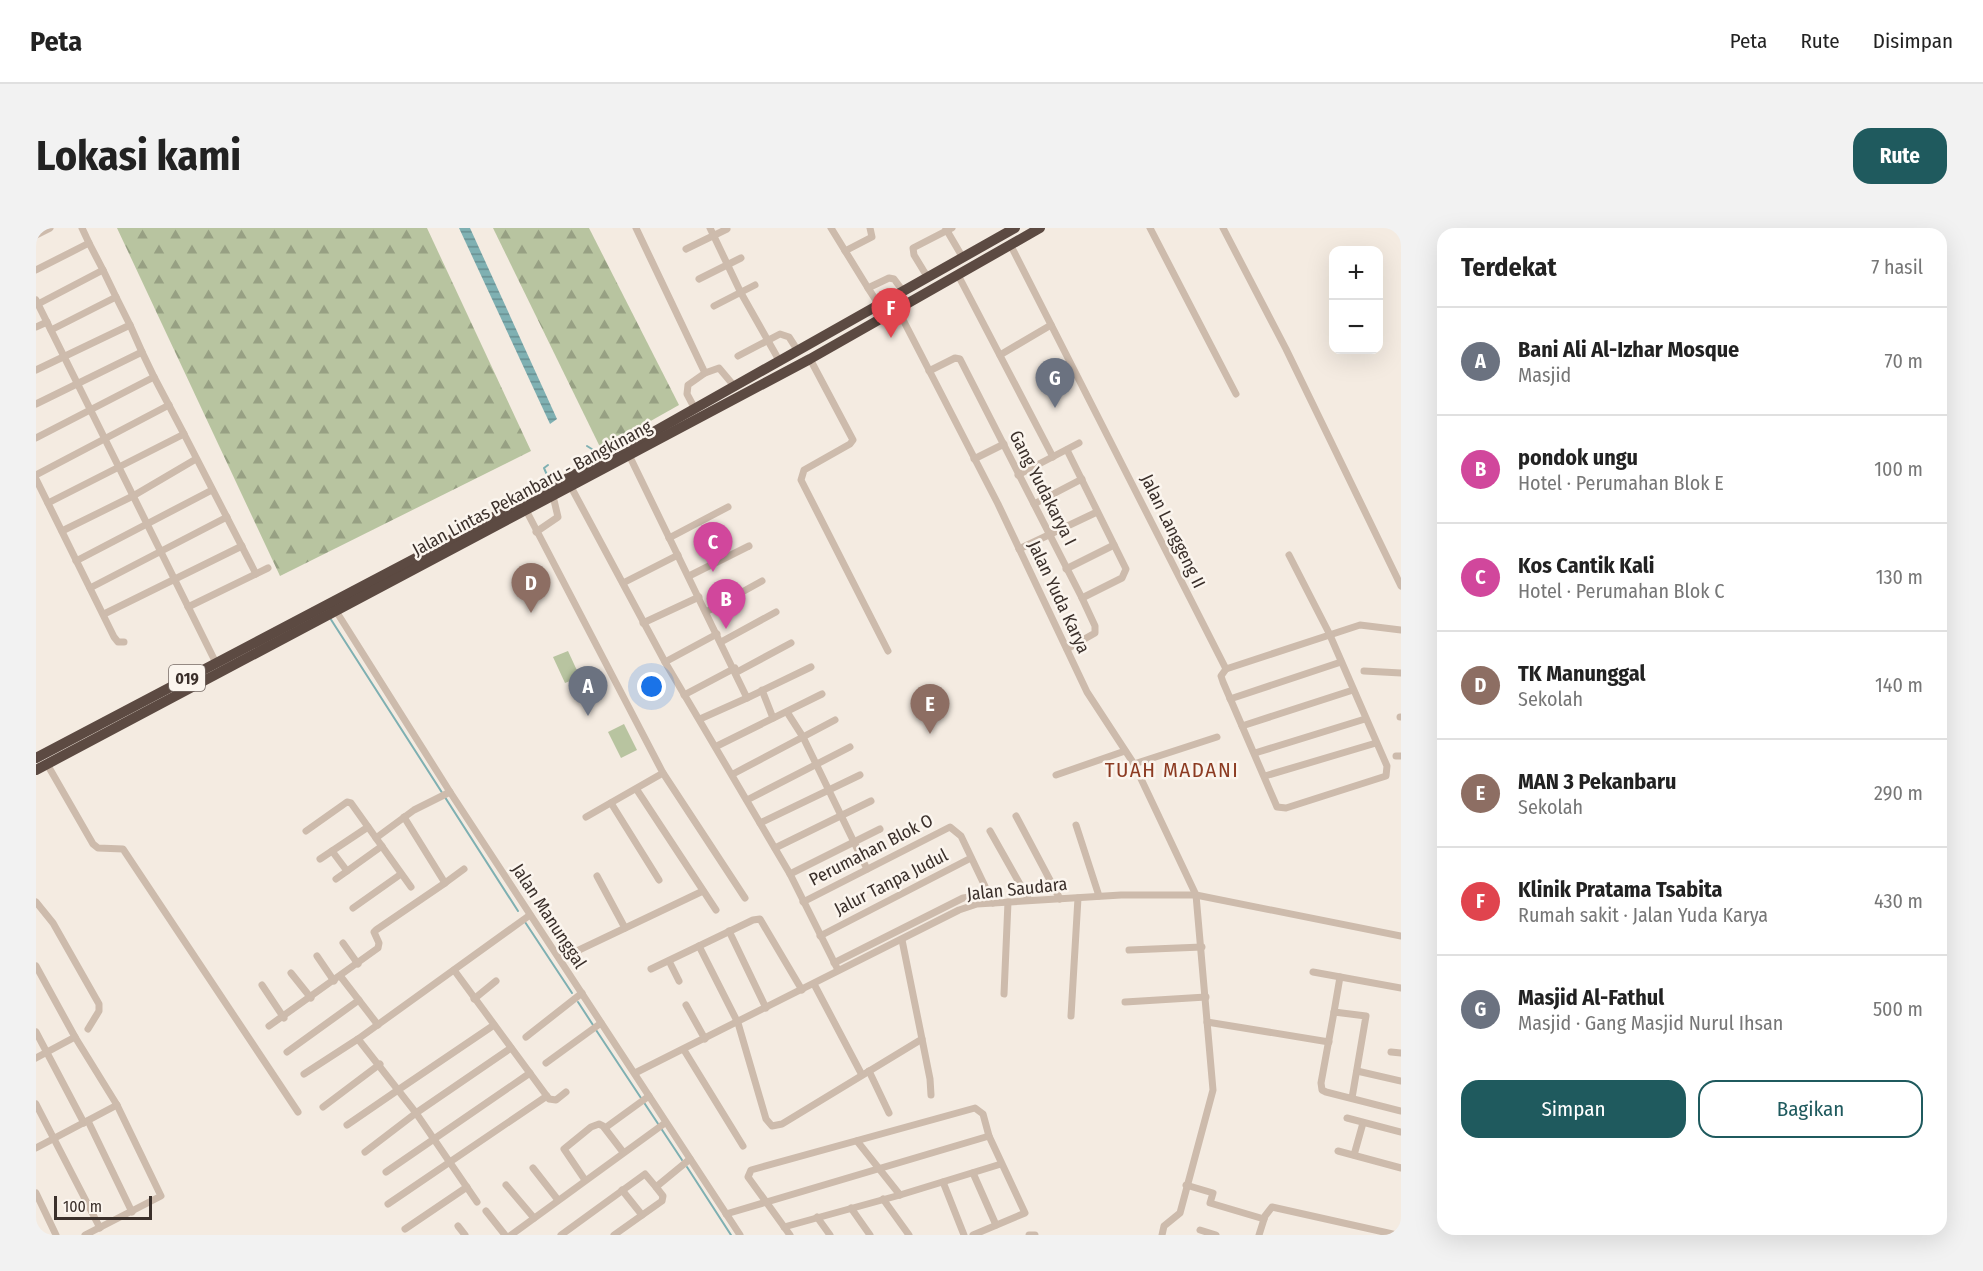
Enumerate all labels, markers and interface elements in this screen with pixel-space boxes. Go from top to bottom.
text: Peta [30,25,82,58]
text: Peta [1730,28,1767,54]
text: Rute [1800,28,1840,54]
text: Disimpan [1873,28,1953,54]
button: Rute [1853,128,1947,184]
text: Lokasi kami [36,131,241,181]
map controls [1329,246,1383,354]
button: + [1329,246,1383,300]
text: Terdekat [1461,252,1557,283]
text: 7 hasil [1871,255,1923,279]
pin: F [872,288,910,338]
button: − [1329,300,1383,354]
text: Bani Ali Al-Izhar Mosque [1518,336,1739,363]
text: A [1475,349,1486,373]
text: 70 m [1885,349,1923,373]
pin: G [1036,358,1074,408]
text: Masjid [1518,363,1571,387]
street label: Jalan Lintas Pekanbaru - Bangkinang [408,415,656,561]
street label: Gang Yudakarya I [1005,427,1081,549]
text: pondok ungu [1518,444,1638,471]
text: B [1475,457,1486,481]
text: 100 m [1874,457,1923,481]
street label: Jalan Langgeng II [1136,470,1210,592]
text: Hotel · Perumahan Blok E [1518,471,1724,495]
pin: C [694,522,732,572]
street label: Jalan Yuda Karya [1023,537,1095,657]
text: Kos Cantik Kali [1518,552,1654,579]
pin: D [512,564,550,613]
text: C [1475,565,1486,589]
text: 130 m [1876,565,1923,589]
text: Hotel · Perumahan Blok C [1518,579,1724,603]
pin: B [706,580,746,629]
text: TK Manunggal [1518,660,1645,687]
road number: 019 [169,665,205,691]
pin: A [568,666,608,716]
your location [637,672,666,701]
text: D [1475,673,1486,697]
text: 140 m [1875,673,1923,697]
pin: E [910,684,950,734]
text: Sekolah [1518,687,1583,711]
district label: TUAH MADANI [1105,757,1239,783]
text: MAN 3 Pekanbaru [1518,768,1677,795]
text: E [1476,781,1485,805]
text: 290 m [1874,781,1923,805]
text: Sekolah [1518,795,1583,819]
street label: Perumahan Blok O [805,809,937,891]
street label: Jalur Tanpa Judul [831,844,952,920]
street label: Jalan Manunggal [507,859,591,973]
street label: Jalan Saudara [966,873,1069,905]
text: Klinik Pratama Tsabita [1518,876,1722,903]
text: F [1476,889,1485,913]
text: 430 m [1874,889,1923,913]
text: Rumah sakit · Jalan Yuda Karya [1518,903,1768,927]
text: Masjid Al-Fathul [1518,984,1664,1011]
text: G [1475,997,1486,1021]
text: 500 m [1873,997,1923,1021]
text: Masjid · Gang Masjid Nurul Ihsan [1518,1011,1783,1035]
button: Simpan [1461,1080,1686,1138]
button: Bagikan [1698,1080,1923,1138]
scale bar [54,1193,152,1220]
text: 100 m [63,1197,102,1216]

